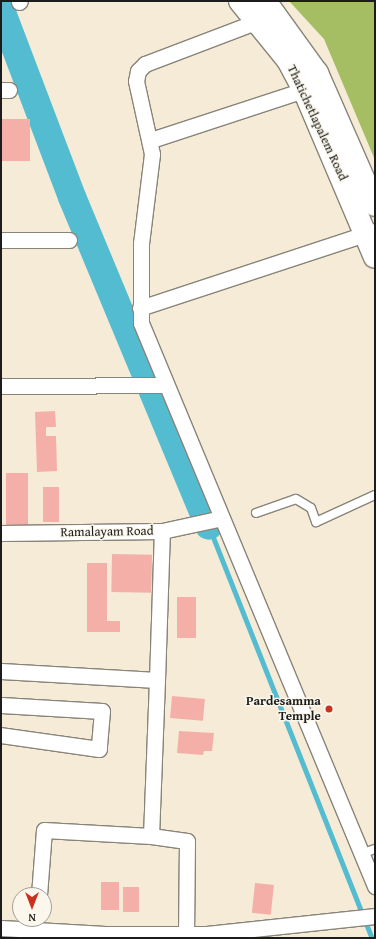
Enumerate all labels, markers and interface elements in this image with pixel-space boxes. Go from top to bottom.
street label: Thatichetlapalem Road [283,63,351,183]
street label: Ramalayam Road [60,523,154,541]
place label: Pardesamma Temple [246,694,321,725]
marker: Pardesamma Temple [324,704,334,714]
north arrow [12,887,52,927]
text: N [28,910,36,926]

